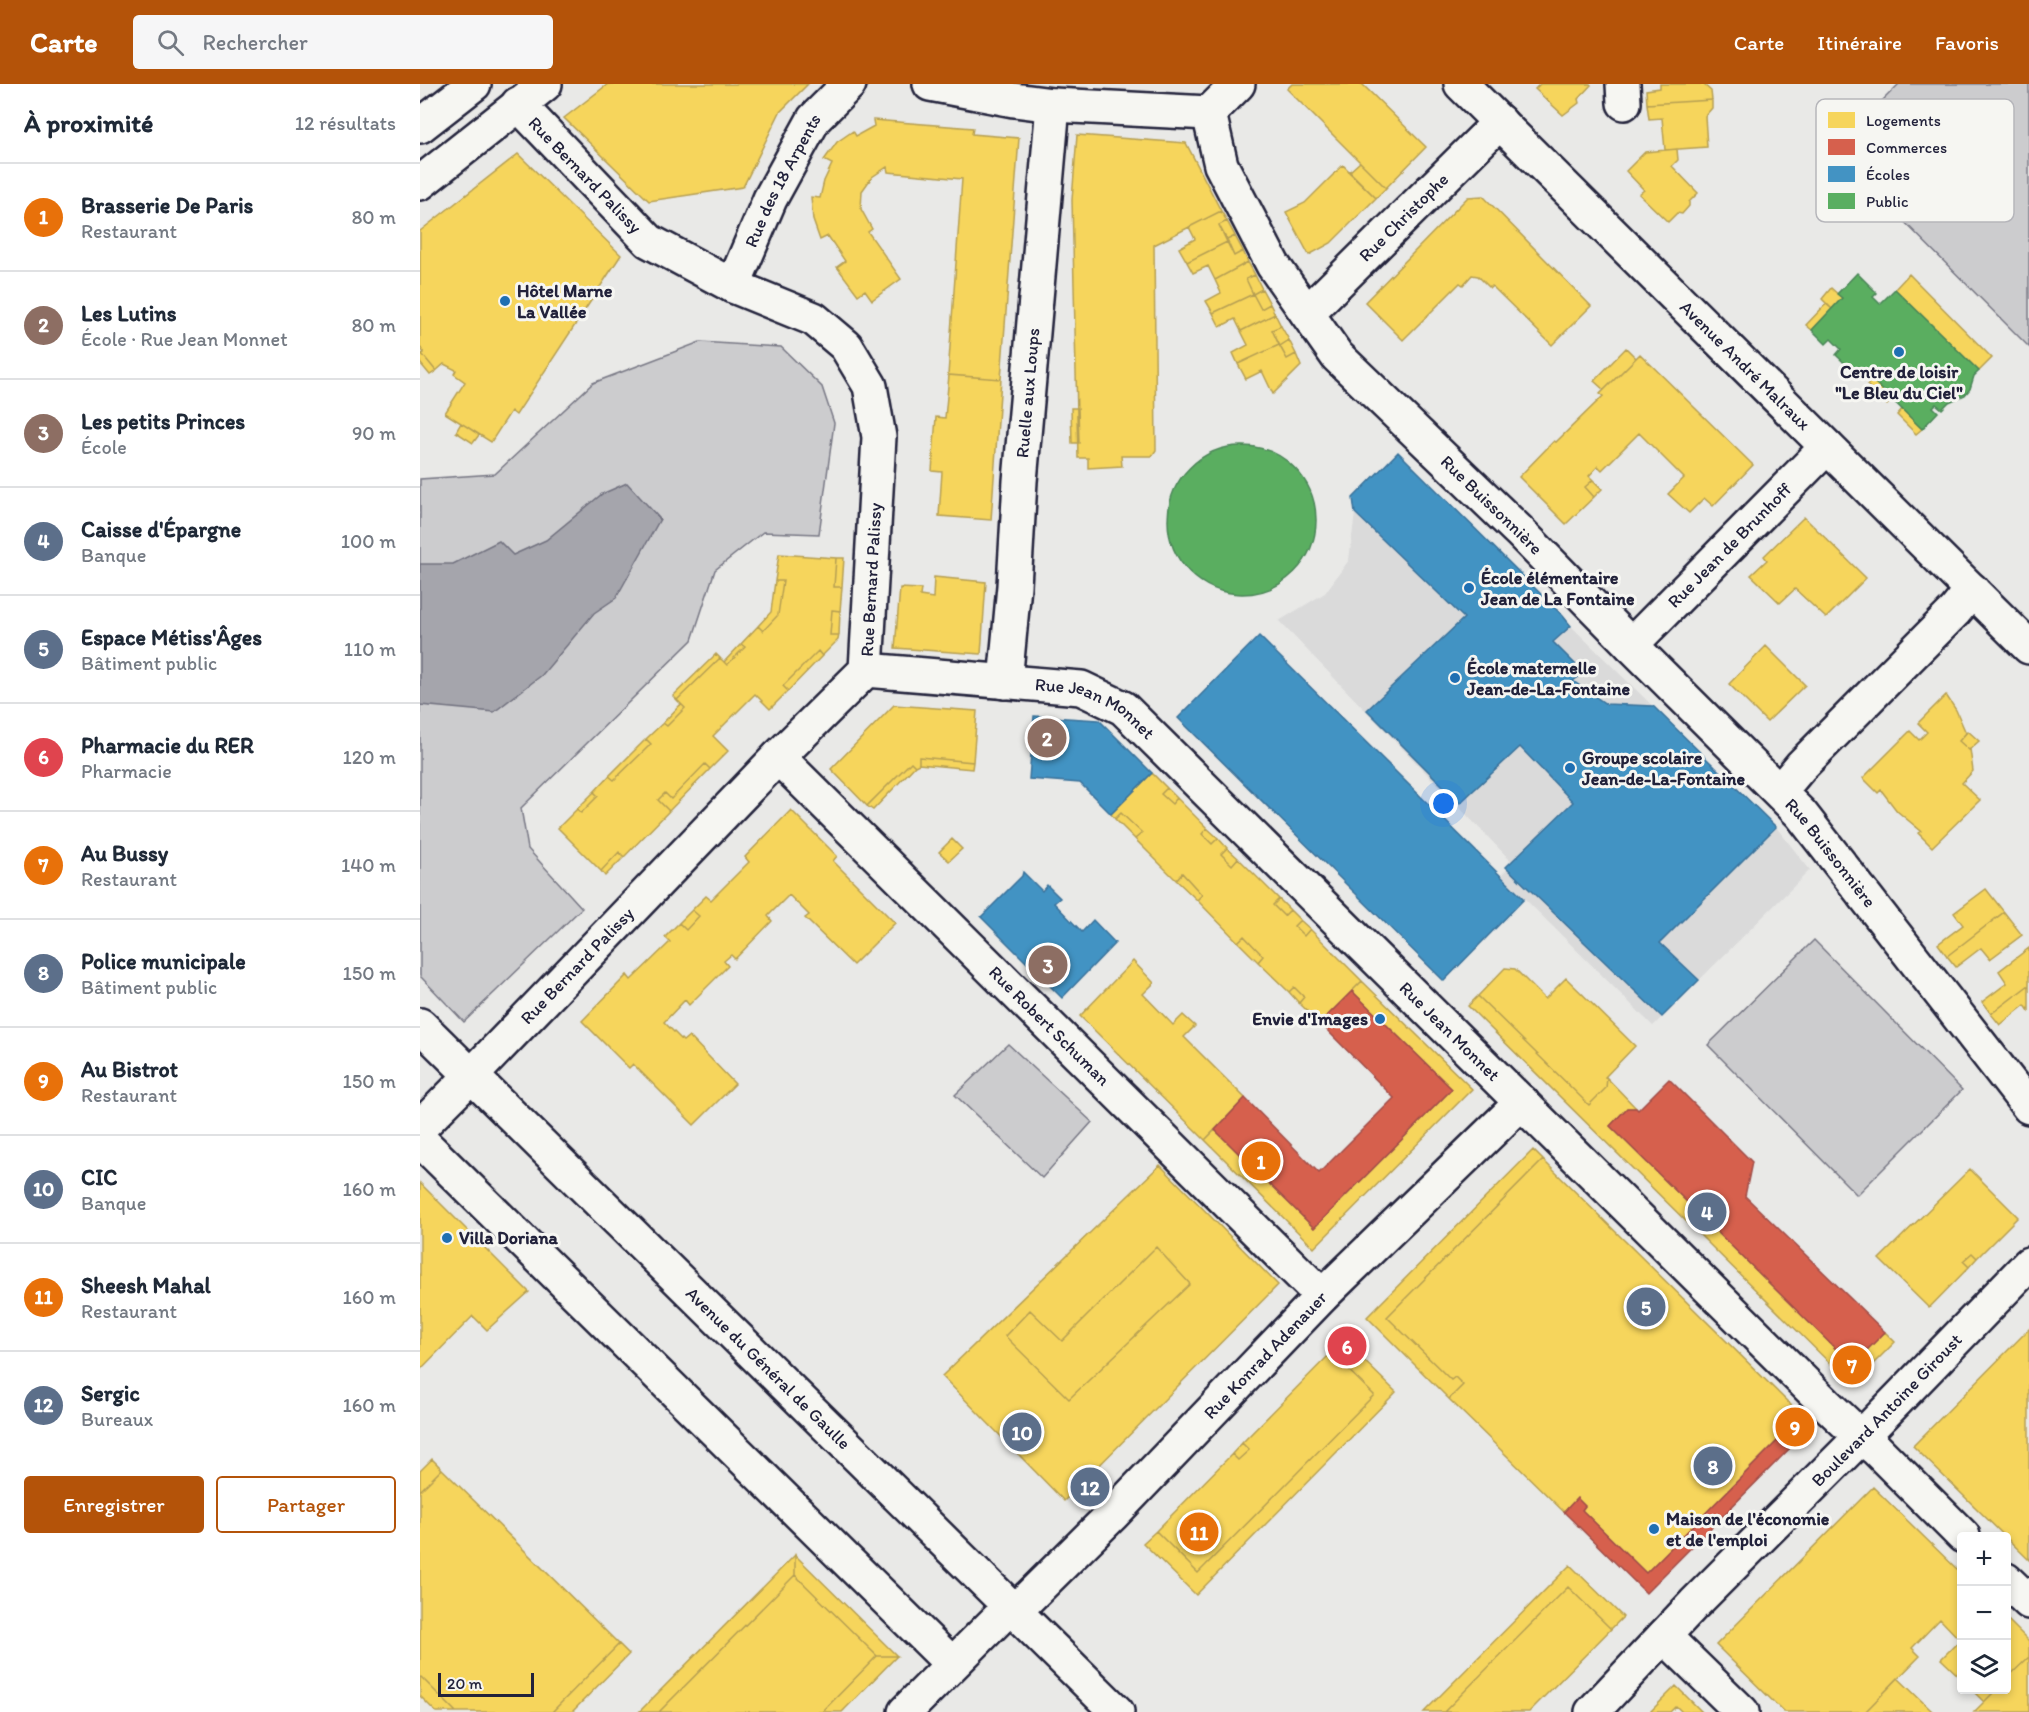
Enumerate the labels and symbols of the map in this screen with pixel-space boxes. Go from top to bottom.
legend [1816,99,2014,222]
street label: Rue des 18 Arpents [740,108,825,251]
text: Logements [1866,111,1941,130]
street label: Rue Bernard Palissy [524,112,647,238]
text: Commerces [1866,138,1947,157]
text: Écoles [1866,165,1910,184]
street label: Rue Christophe [1354,168,1453,266]
text: Public [1866,192,1908,211]
place label: Hôtel Marne La Vallée [517,280,613,323]
marker: Hôtel Marne La Vallée [498,294,512,308]
street label: Avenue André Malraux [1675,296,1815,435]
street label: Ruelle aux Loups [1011,327,1044,459]
marker: Centre de loisir "Le Bleu du Ciel" [1892,345,1906,359]
place label: Centre de loisir "Le Bleu du Ciel" [1835,361,1963,404]
street label: Rue Buissonnière [1436,451,1547,559]
street label: Rue Jean de Brunhoff [1663,478,1797,613]
street label: Rue Bernard Palissy [856,501,886,657]
place label: École élémentaire Jean de La Fontaine [1480,567,1635,610]
marker: École élémentaire Jean de La Fontaine [1462,581,1476,595]
place label: École maternelle Jean-de-La-Fontaine [1466,657,1630,700]
marker: École maternelle Jean-de-La-Fontaine [1448,671,1462,685]
street label: Rue Jean Monnet [1034,673,1159,744]
pin: 2 [1028,716,1066,760]
place label: Groupe scolaire Jean-de-La-Fontaine [1581,747,1745,790]
marker: Groupe scolaire Jean-de-La-Fontaine [1563,761,1577,775]
your location [1429,789,1458,818]
street label: Rue Buissonnière [1780,793,1881,912]
street label: Rue Bernard Palissy [516,902,639,1029]
pin: 3 [1028,942,1068,988]
street label: Rue Robert Schuman [984,961,1114,1090]
street label: Rue Jean Monnet [1395,977,1505,1086]
place label: Envie d'Images [1252,1008,1368,1030]
marker: Envie d'Images [1373,1012,1387,1026]
pin: 1 [1242,1138,1280,1184]
pin: 4 [1688,1190,1726,1234]
place label: Villa Doriana [459,1227,559,1249]
marker: Villa Doriana [440,1231,454,1245]
street label: Avenue du Général de Gaulle [681,1282,855,1454]
pin: 5 [1626,1284,1666,1330]
street label: Rue Konrad Adenauer [1199,1286,1332,1424]
pin: 6 [1328,1324,1366,1368]
street label: Boulevard Antoine Giroust [1807,1329,1967,1491]
pin: 7 [1832,1342,1872,1388]
pin: 9 [1776,1404,1814,1450]
pin: 10 [1002,1410,1042,1454]
pin: 8 [1694,1444,1732,1488]
pin: 12 [1070,1464,1110,1510]
place label: Maison de l'économie et de l'emploi [1666,1508,1830,1551]
pin: 11 [1180,1510,1218,1554]
marker: Maison de l'économie et de l'emploi [1647,1522,1661,1536]
scale bar [438,1670,534,1698]

